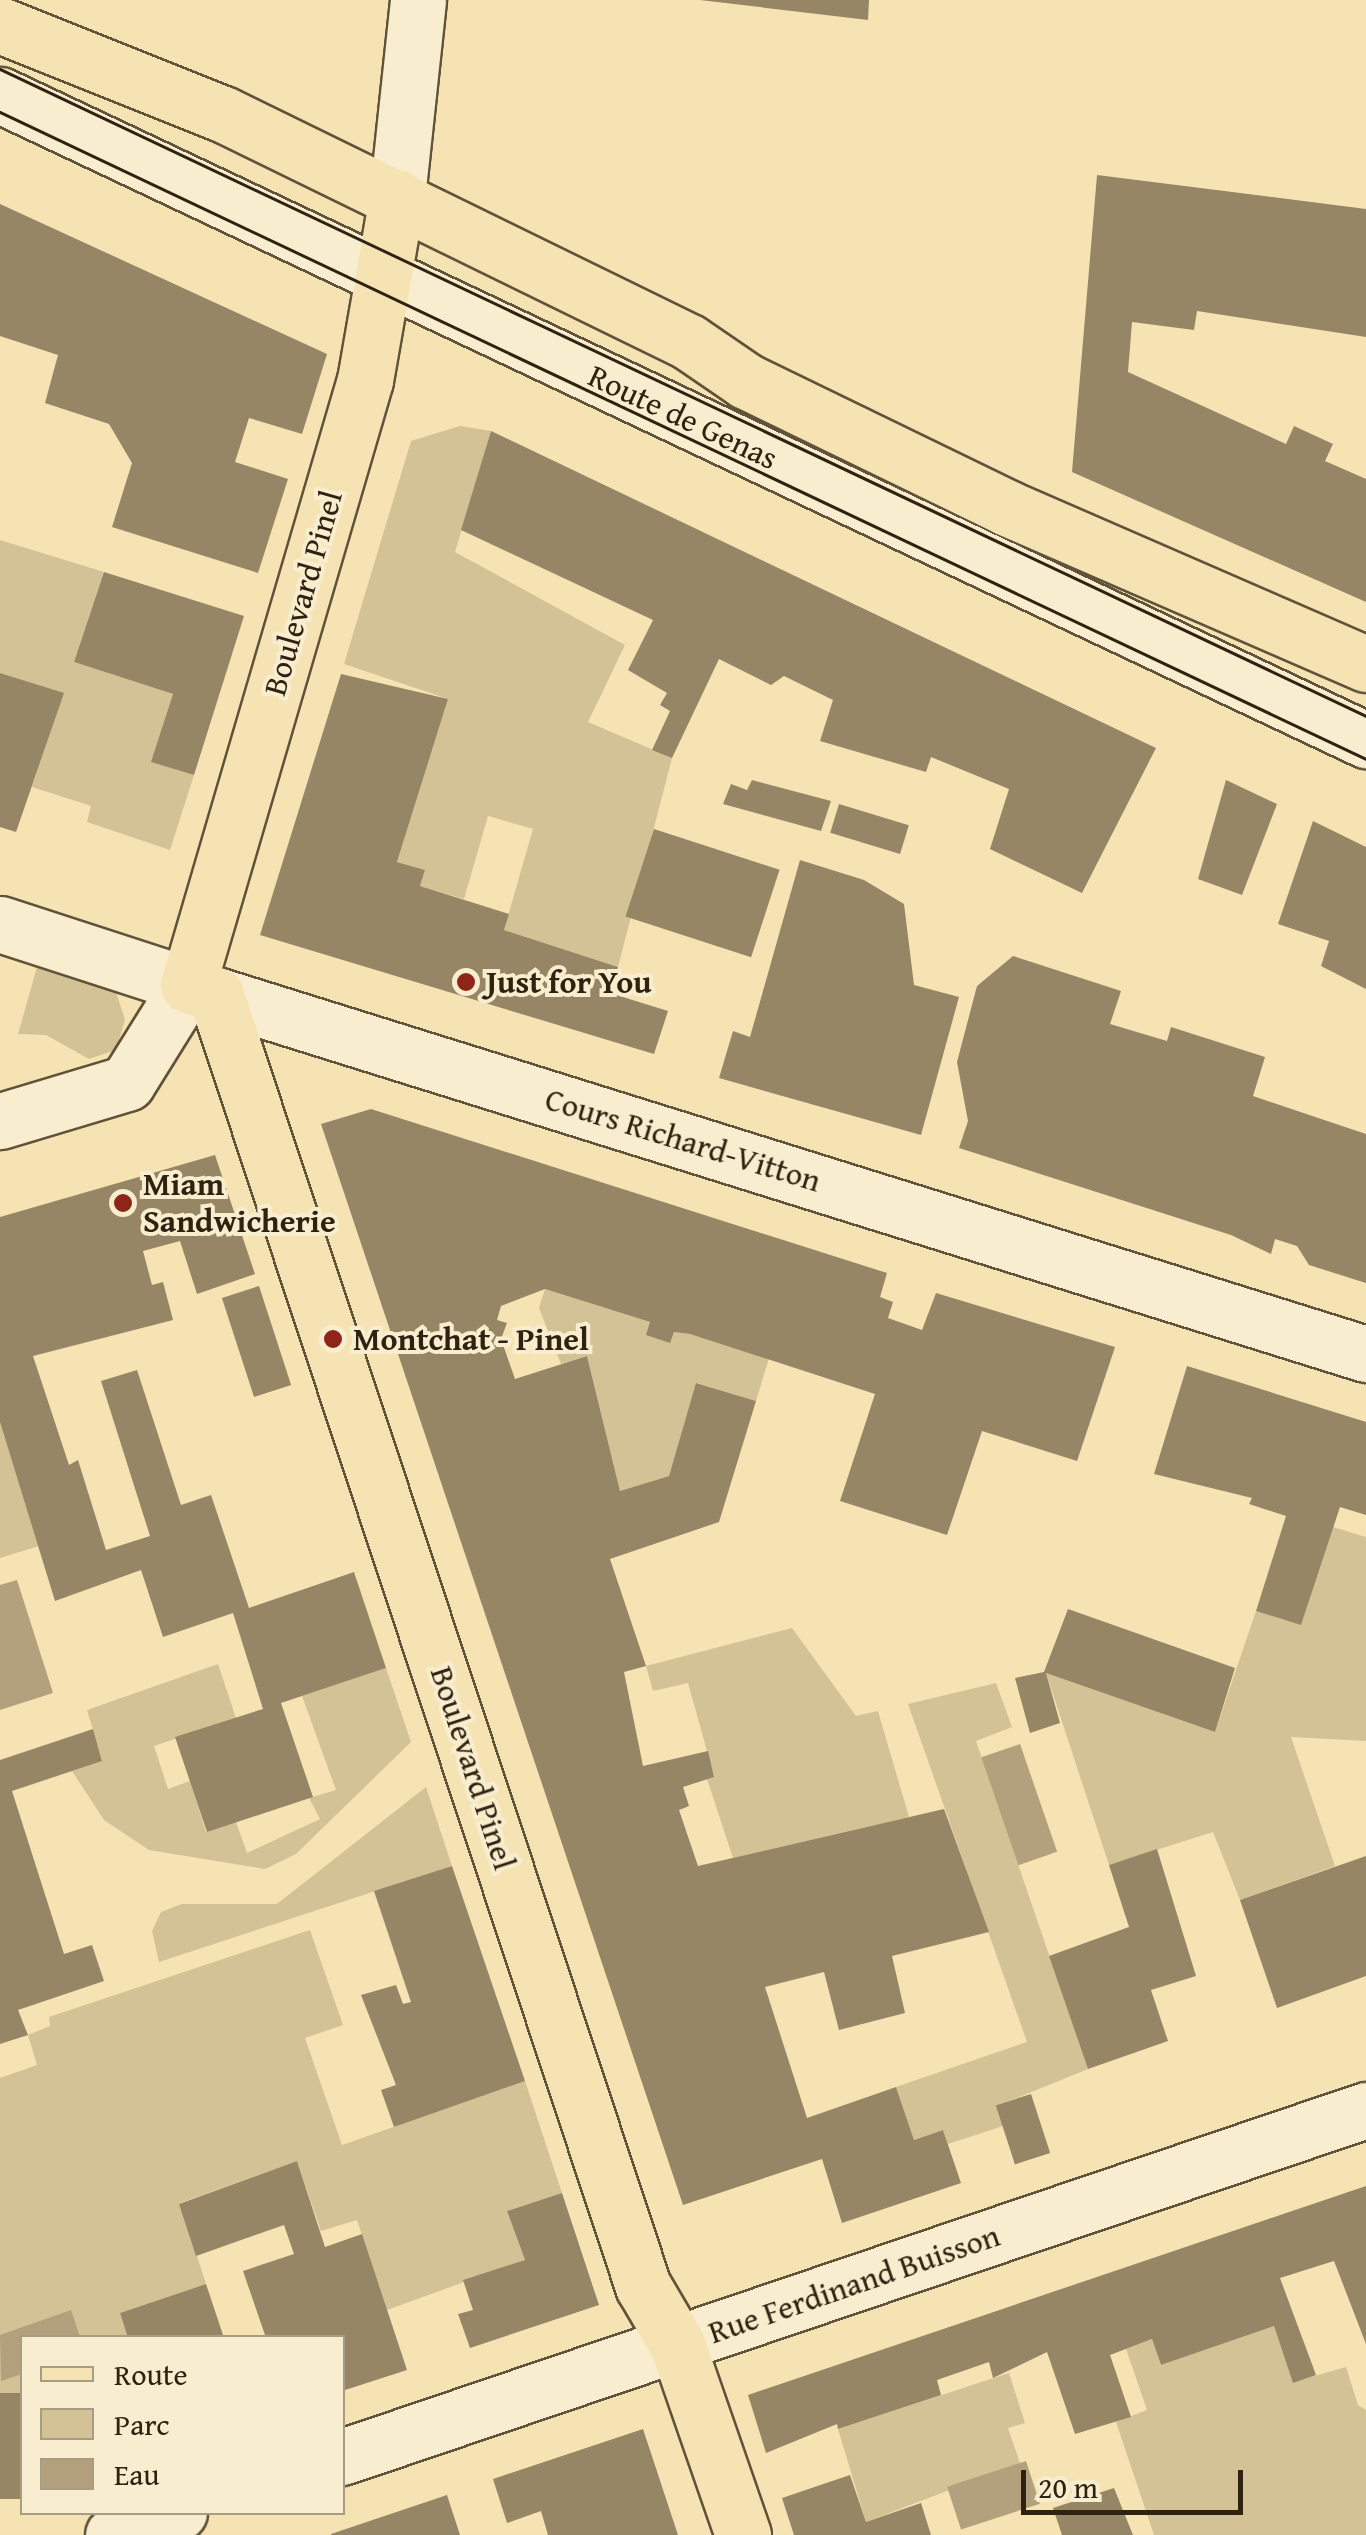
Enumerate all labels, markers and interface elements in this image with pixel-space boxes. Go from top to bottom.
street label: Route de Genas [582,356,784,478]
street label: Boulevard Pinel [255,486,351,700]
place label: Just for You [486,963,652,1001]
marker: Just for You [455,971,477,993]
street label: Cours Richard-Vitton [541,1080,825,1200]
place label: Miam Sandwicherie [143,1166,336,1241]
marker: Miam Sandwicherie [112,1192,134,1214]
place label: Montchat - Pinel [353,1320,589,1358]
marker: Montchat - Pinel [322,1328,344,1350]
street label: Boulevard Pinel [422,1662,524,1874]
street label: Rue Ferdinand Buisson [703,2216,1005,2352]
legend [20,2335,345,2515]
text: Route [114,2352,187,2396]
text: Parc [114,2402,170,2446]
scale bar [1026,2450,1248,2512]
text: Eau [114,2452,160,2496]
text: 20 m [1038,2465,1098,2509]

